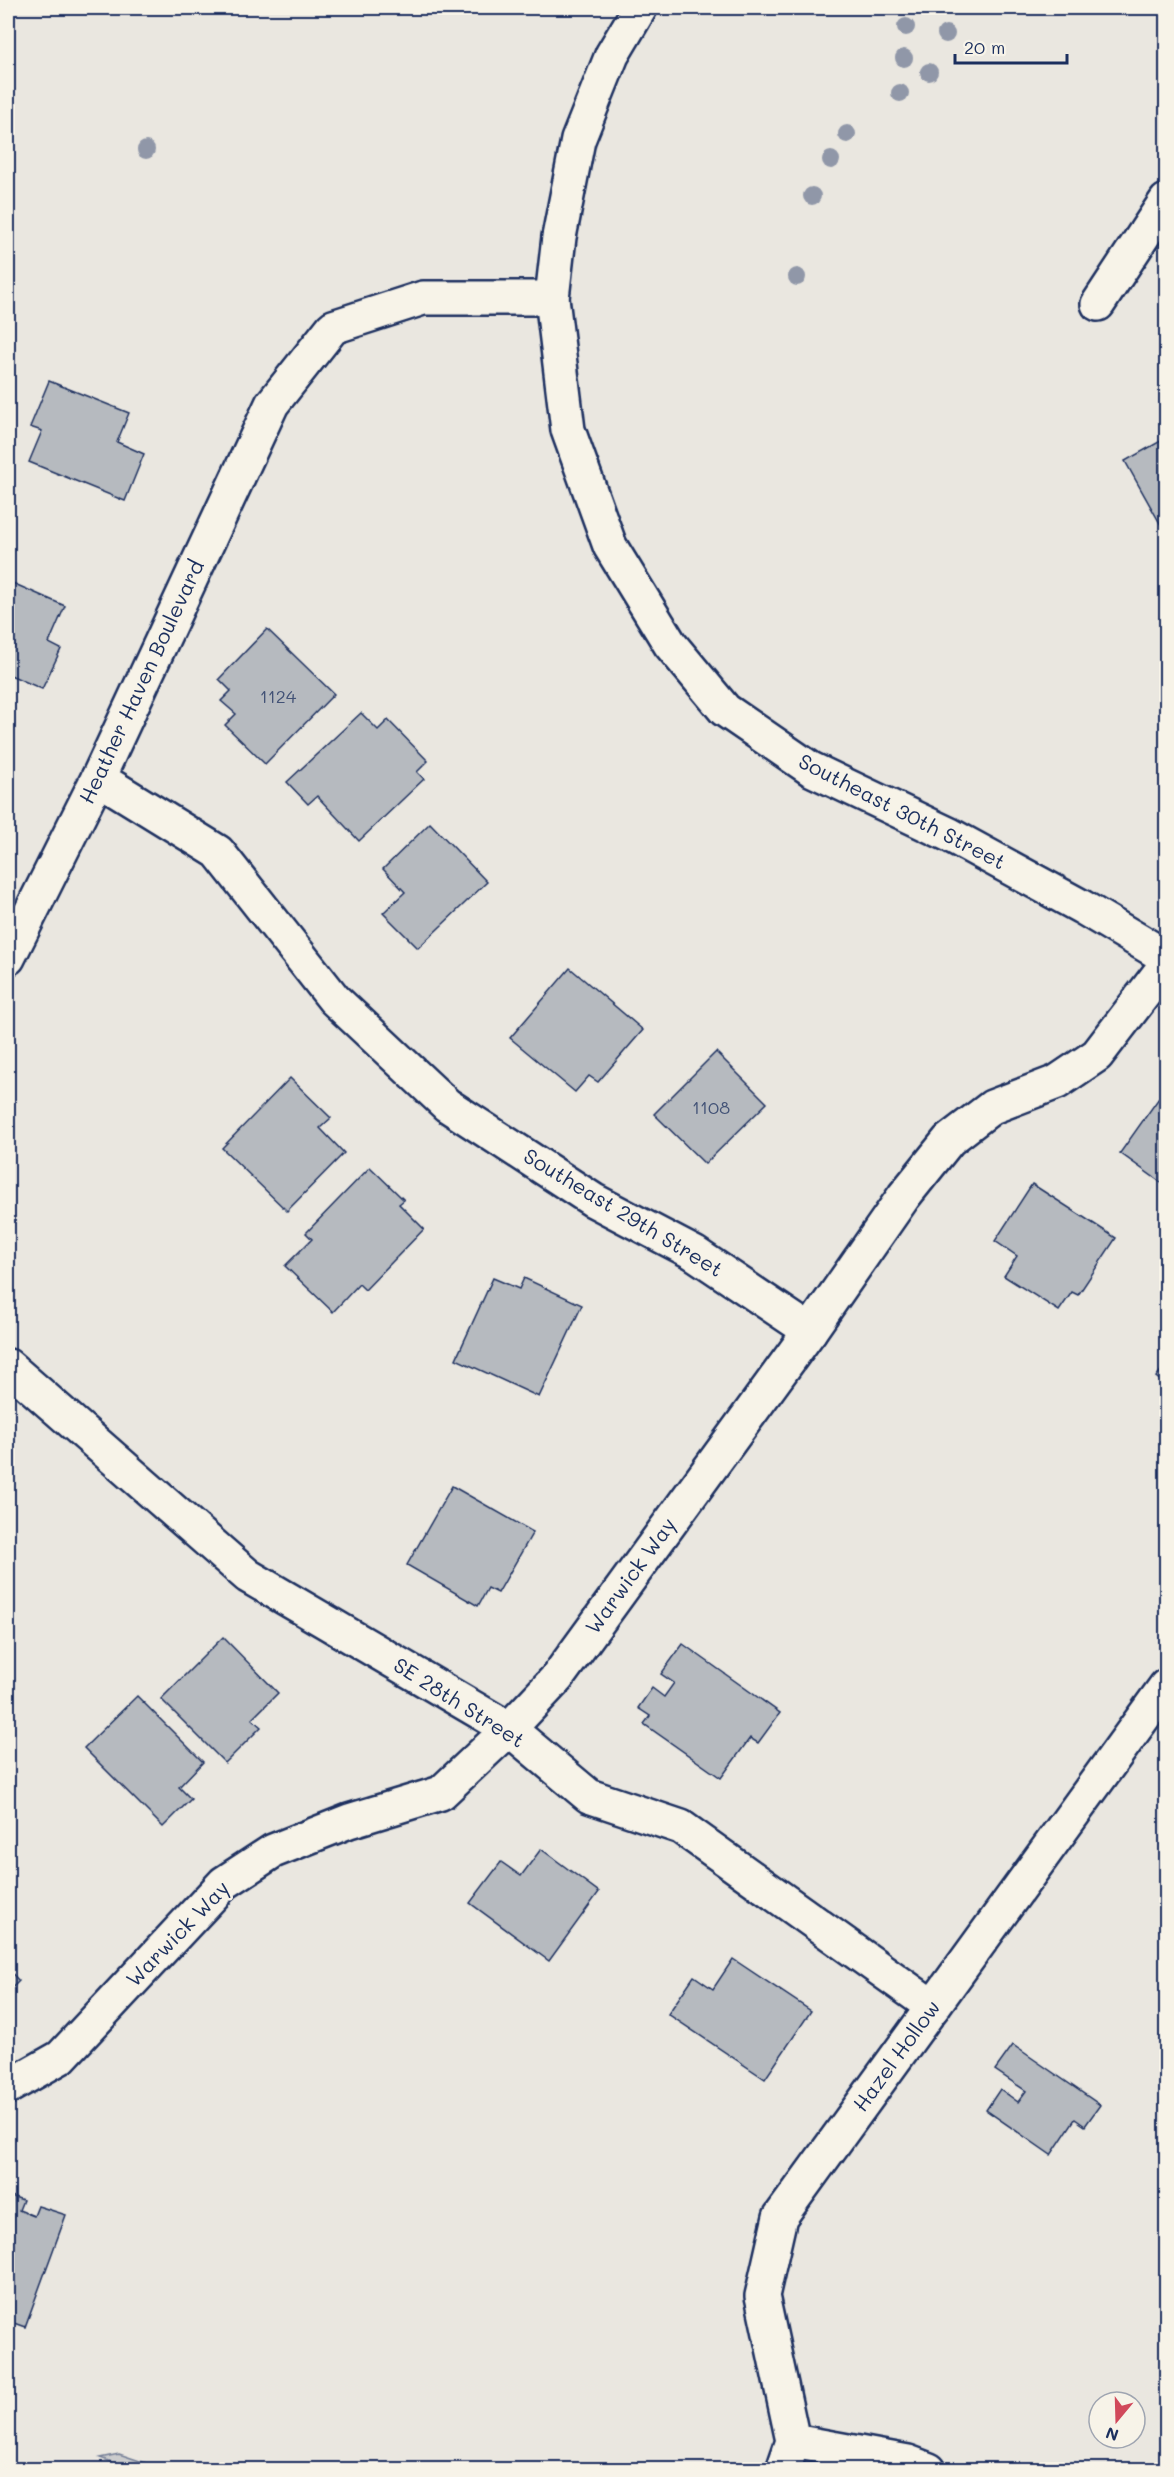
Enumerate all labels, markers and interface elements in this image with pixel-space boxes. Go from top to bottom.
scale bar [955,27,1068,65]
text: 20 m [964,35,1005,59]
street label: Heather Haven Boulevard [72,555,209,808]
house number: 1124 [260,684,297,708]
street label: Southeast 30th Street [795,747,1011,875]
house number: 1108 [692,1095,730,1119]
street label: Southeast 29th Street [519,1141,728,1282]
street label: Warwick Way [578,1512,681,1639]
street label: SE 28th Street [389,1651,530,1753]
street label: Warwick Way [119,1874,234,1992]
street label: Hazel Hollow [846,1994,945,2116]
north arrow [1087,2390,1147,2450]
text: N [1103,2423,1121,2447]

